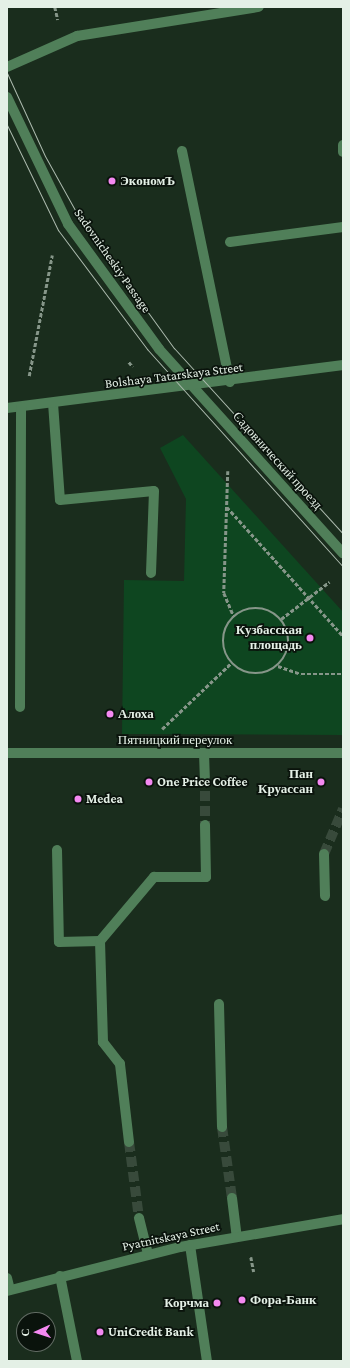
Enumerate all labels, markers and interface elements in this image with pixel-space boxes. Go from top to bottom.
place label: ЭкономЪ [120,173,175,189]
marker: ЭкономЪ [107,176,117,186]
street label: Sadovnicheskiy Passage [70,206,154,316]
street label: Bolshaya Tatarskaya Street [104,360,244,392]
street label: Садовнический проезд [229,409,325,513]
place label: Кузбасская площадь [236,623,302,654]
marker: Кузбасская площадь [305,633,315,643]
place label: Алоха [118,706,154,722]
marker: Алоха [105,709,115,719]
street label: Пятницкий переулок [118,732,232,748]
place label: Пан Круассан [258,767,313,798]
place label: One Price Coffee [157,774,247,790]
marker: One Price Coffee [144,777,154,787]
marker: Пан Круассан [316,777,326,787]
place label: Medea [86,791,123,807]
marker: Medea [73,794,83,804]
street label: Pyatnitskaya Street [121,1219,221,1255]
place label: Фора-Банк [250,1292,316,1308]
place label: Корчма [164,1295,209,1311]
marker: Фора-Банк [237,1295,247,1305]
marker: Корчма [212,1298,222,1308]
north arrow [16,1312,56,1352]
place label: UniCredit Bank [108,1324,194,1340]
marker: UniCredit Bank [95,1327,105,1337]
text: С [19,1328,31,1337]

